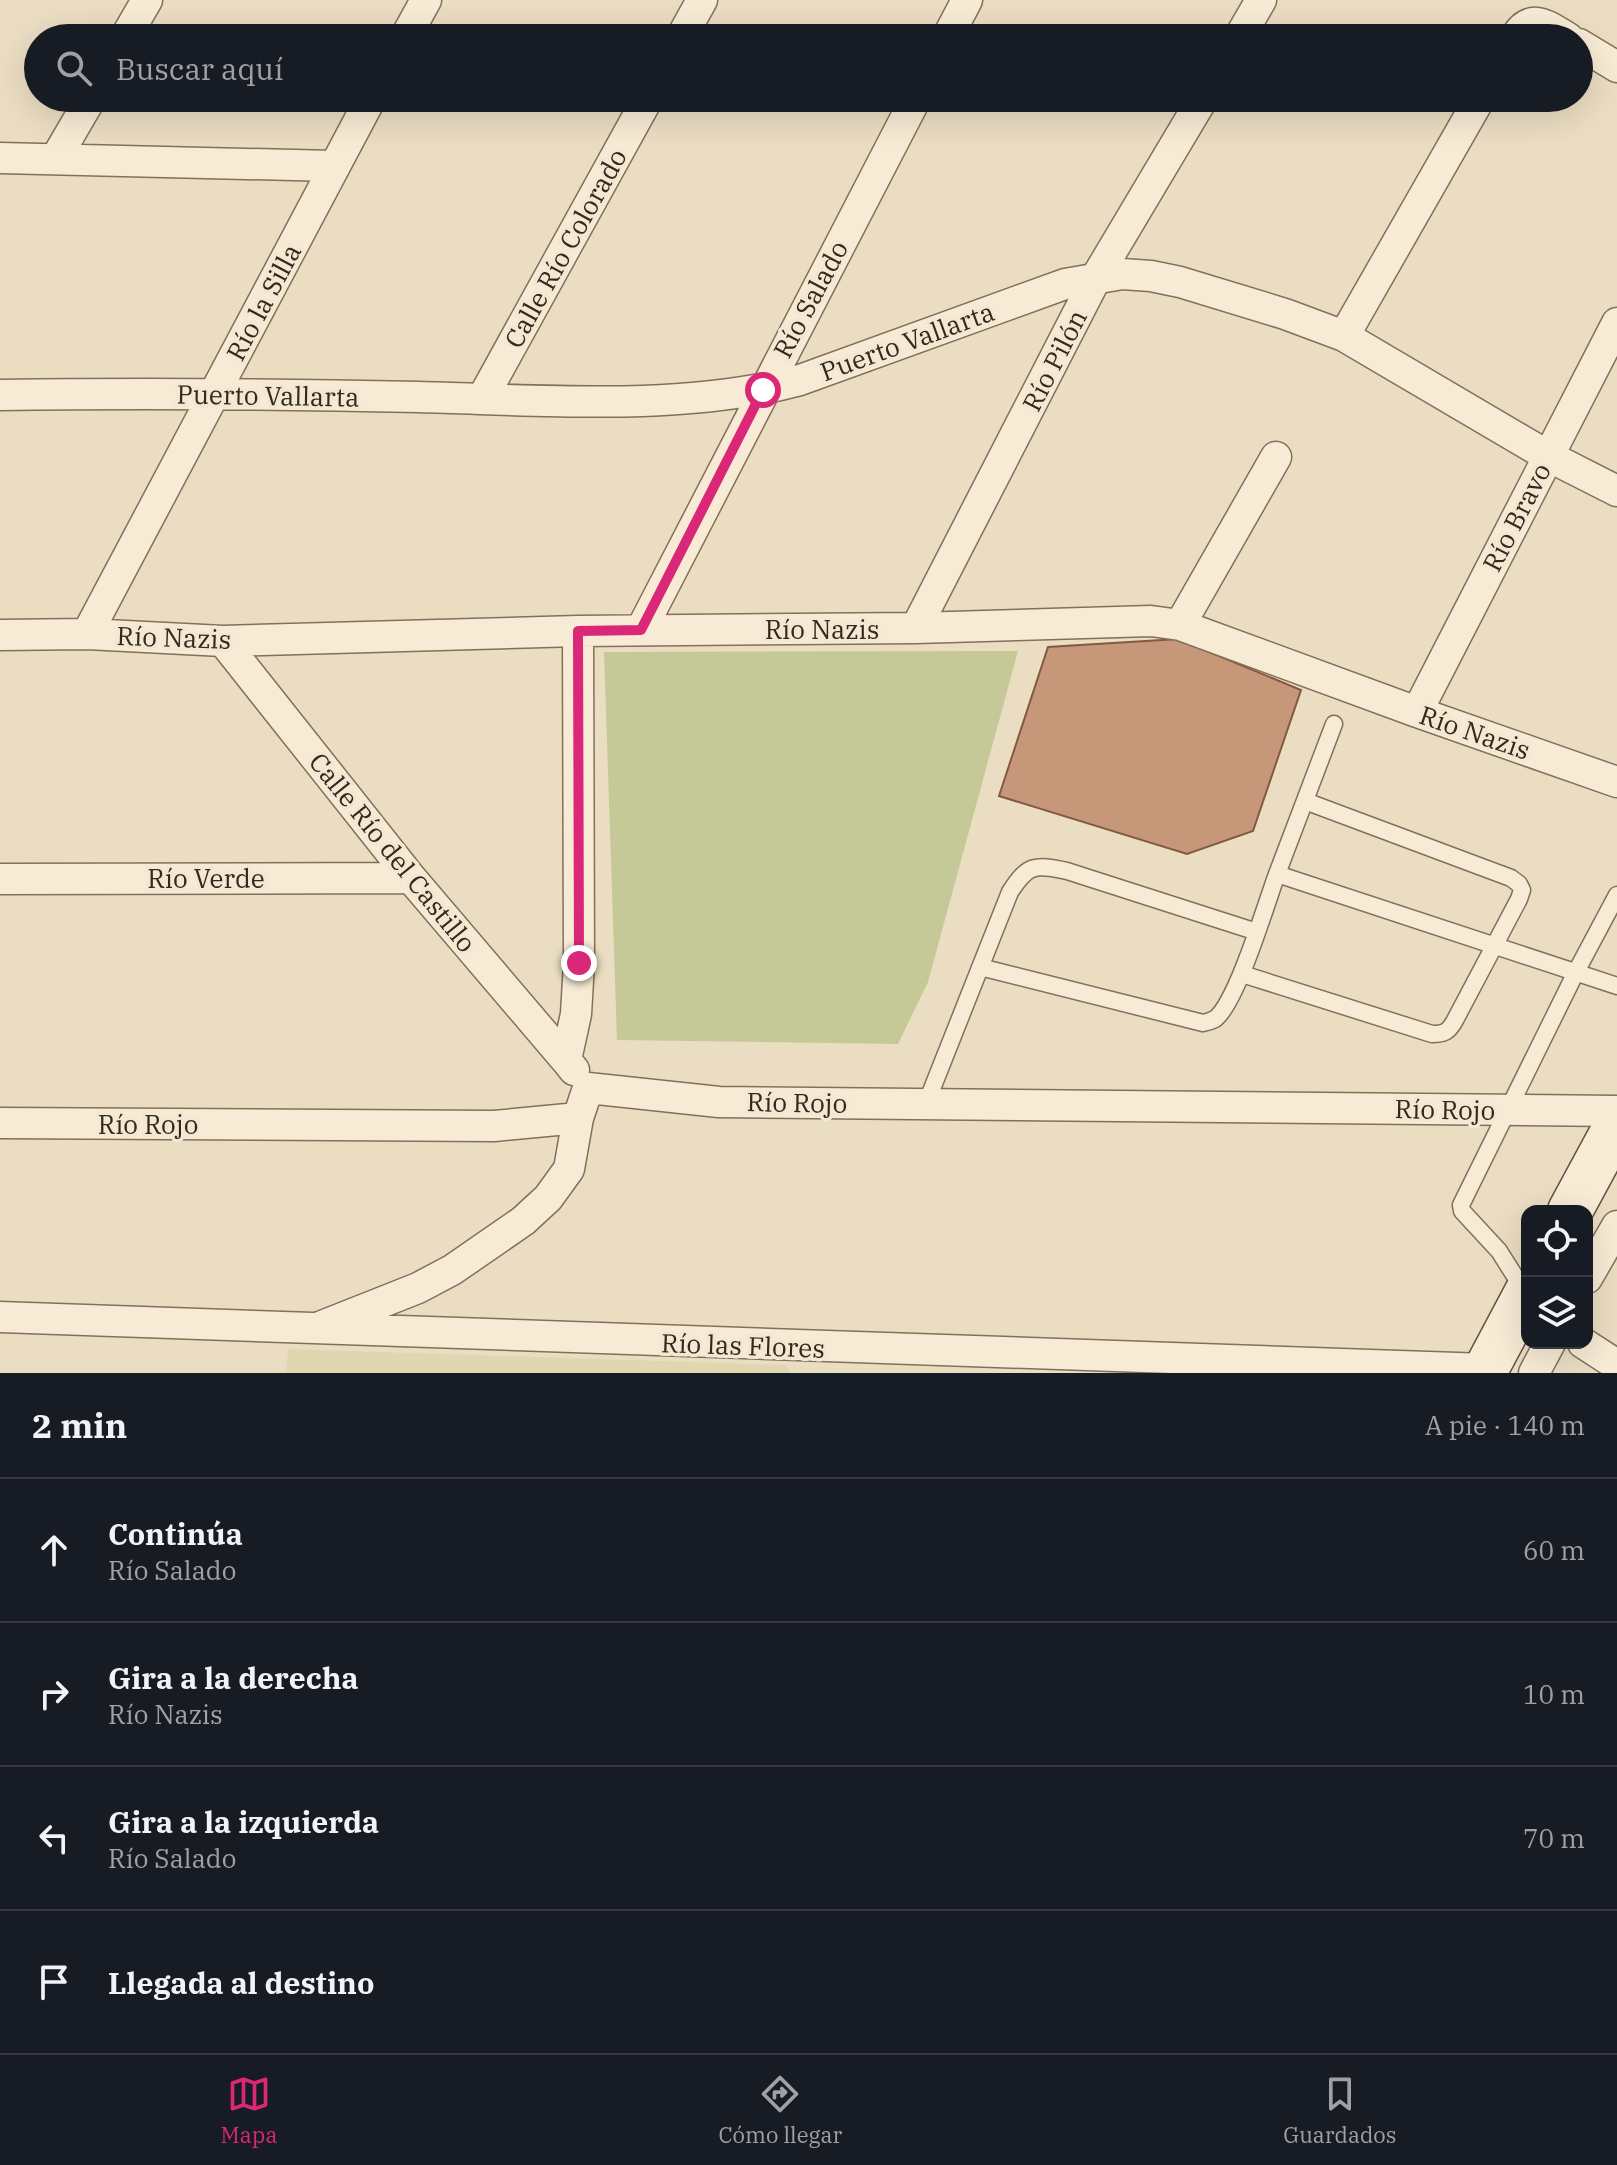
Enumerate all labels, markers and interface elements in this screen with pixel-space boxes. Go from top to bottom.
search box [24,24,1593,112]
icon: search [52,46,96,90]
text: Buscar aquí [116,49,283,88]
street label: Calle Río Colorado [496,142,634,354]
street label: Río Salado [765,234,855,364]
street label: Río la Silla [218,238,308,366]
street label: Puerto Vallarta [815,294,999,388]
street label: Río Pilón [1014,303,1094,417]
route start [745,372,781,408]
street label: Puerto Vallarta [176,376,360,414]
street label: Río Bravo [1474,457,1558,577]
street label: Río Nazis [765,612,879,646]
street label: Río Nazis [116,618,232,656]
street label: Río Nazis [1415,697,1535,767]
street label: Calle Río del Castillo [302,745,484,959]
street label: Río Verde [147,861,265,895]
route end [561,945,597,981]
street label: Río Rojo [746,1084,848,1120]
street label: Río Rojo [1394,1091,1496,1127]
street label: Río Rojo [98,1107,198,1141]
map controls [1521,1205,1593,1349]
button: locate [1521,1205,1593,1277]
button: layers [1521,1277,1593,1349]
street label: Río las Flores [660,1325,826,1365]
text: 2 min [32,1403,127,1447]
text: A pie · 140 m [1425,1408,1585,1442]
text: Continúa [108,1514,243,1553]
icon: ahead [32,1528,76,1572]
text: 60 m [1523,1533,1585,1567]
text: Río Salado [108,1553,236,1587]
text: Gira a la derecha [108,1658,359,1697]
icon: right [32,1672,76,1716]
text: 10 m [1523,1677,1585,1711]
text: Río Nazis [108,1697,223,1731]
text: Gira a la izquierda [108,1802,379,1841]
icon: left [32,1816,76,1860]
text: 70 m [1523,1821,1585,1855]
text: Río Salado [108,1841,236,1875]
icon: arrive [32,1960,76,2004]
text: Llegada al destino [108,1963,374,2002]
tab: Mapa [221,2072,277,2149]
tab: Cómo llegar [719,2072,842,2149]
tab: Guardados [1283,2072,1396,2149]

